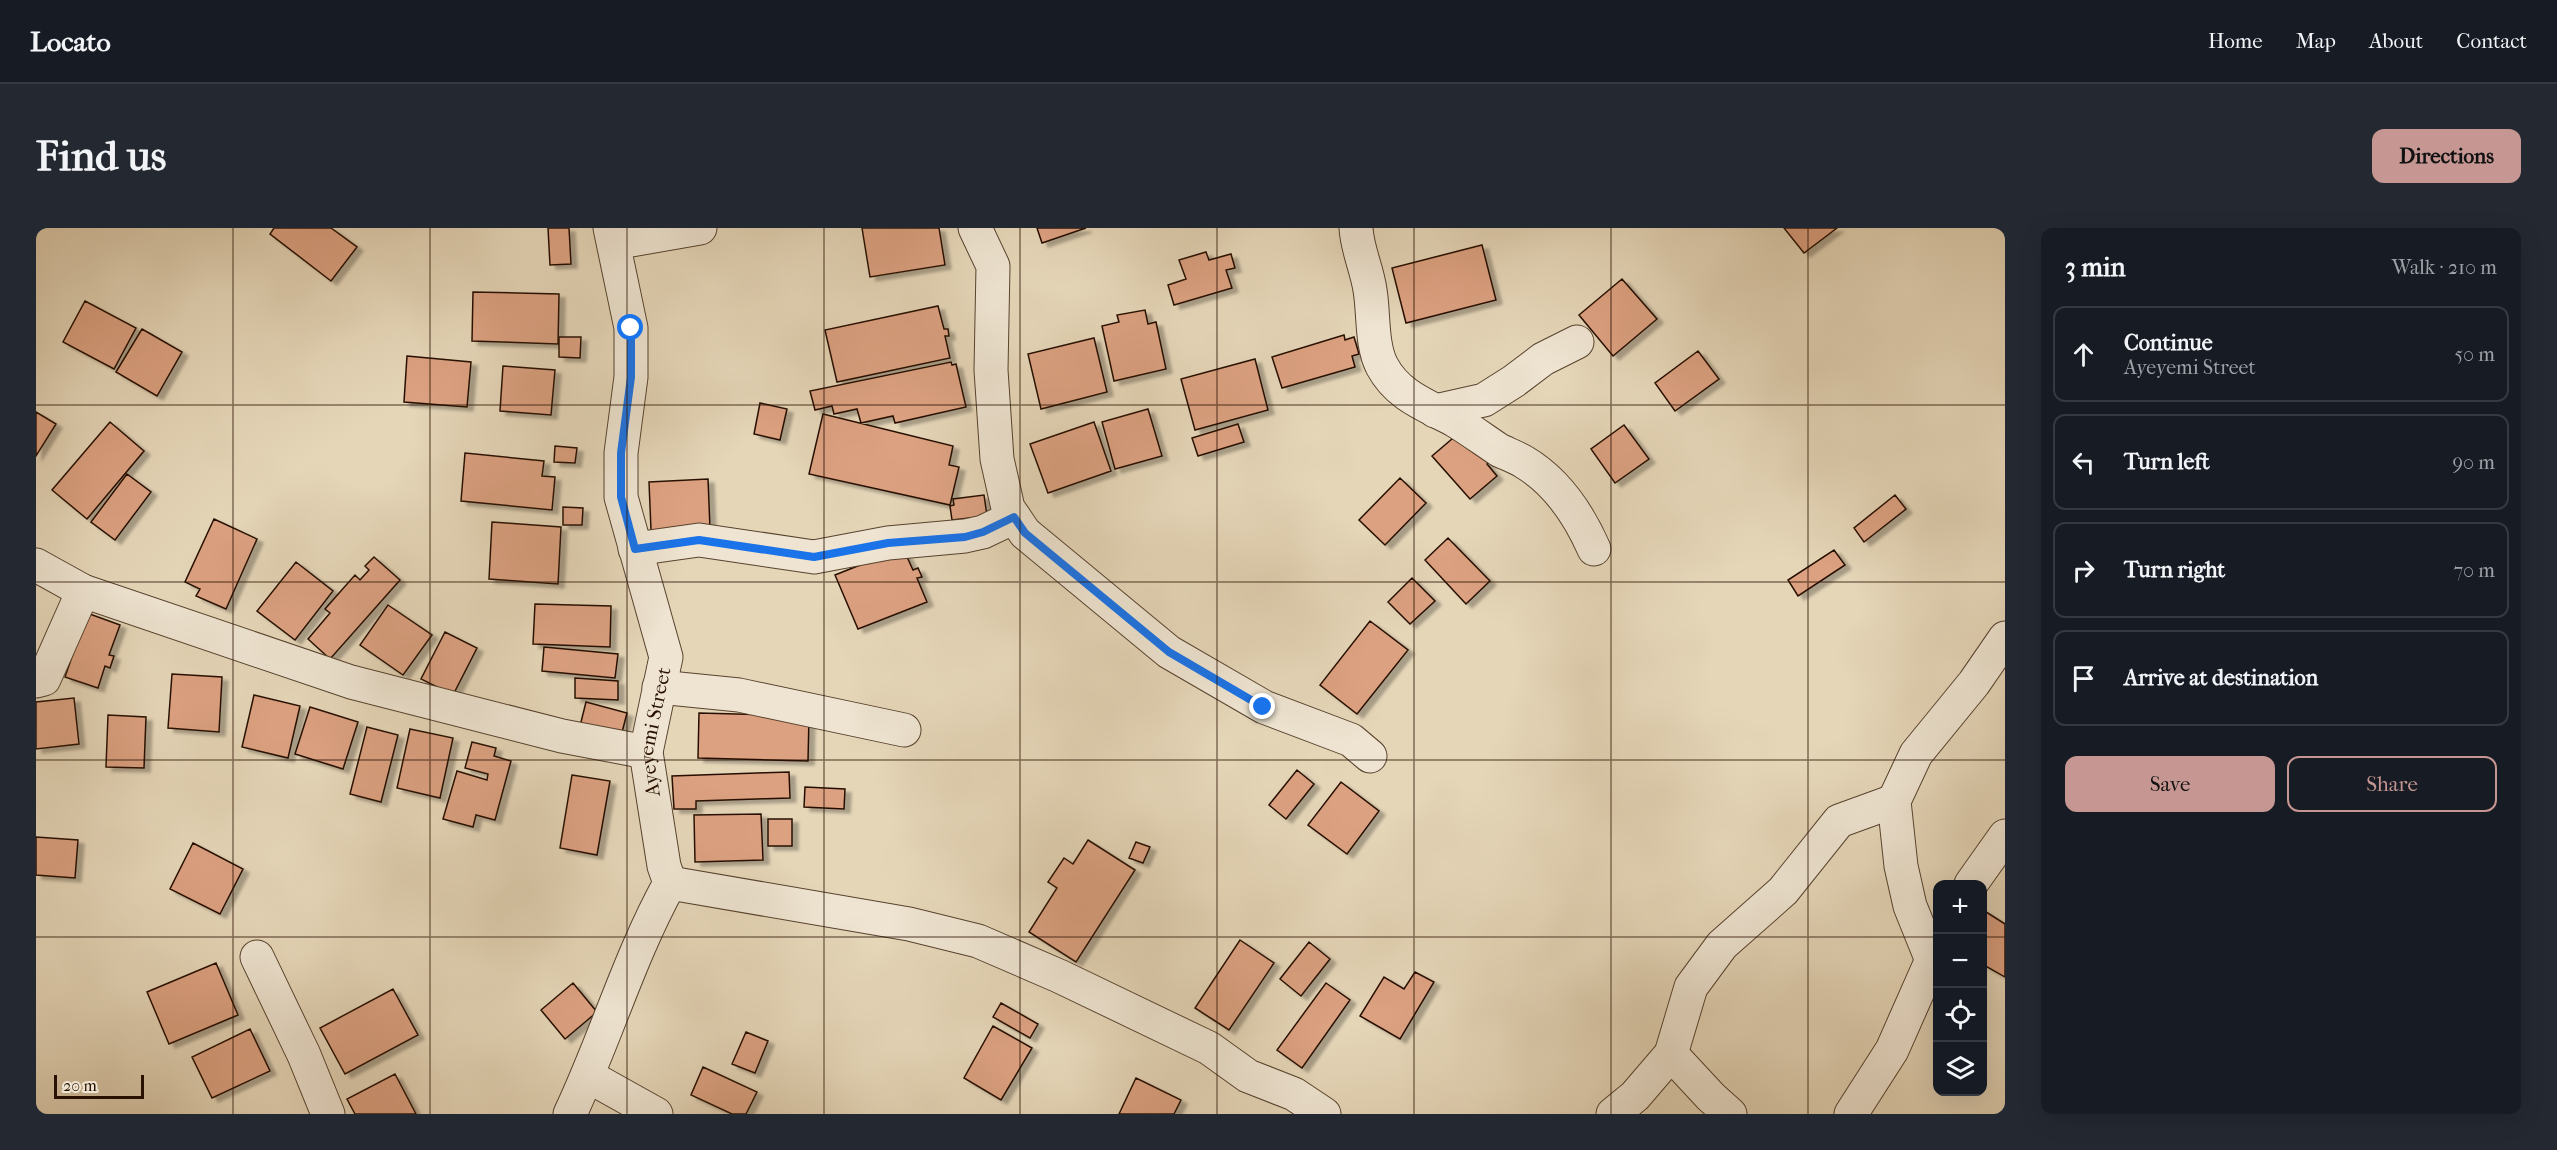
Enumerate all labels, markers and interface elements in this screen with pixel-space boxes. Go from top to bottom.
text: Locato [30,25,111,58]
text: Home [2208,29,2263,53]
text: Map [2296,29,2336,53]
text: About [2369,29,2423,53]
text: Contact [2456,29,2527,53]
button: Directions [2372,129,2521,183]
text: Find us [36,132,166,181]
text: 3 min [2065,252,2126,283]
text: Walk · 210 m [2392,256,2497,279]
route start [617,314,643,340]
text: Continue [2124,330,2213,356]
icon: ahead [2067,338,2100,371]
text: 50 m [2454,343,2495,366]
text: Ayeyemi Street [2124,356,2256,379]
icon: left [2067,446,2100,479]
text: Turn left [2124,449,2210,475]
text: 90 m [2453,451,2495,474]
icon: right [2067,554,2100,587]
text: Turn right [2124,557,2225,583]
text: 70 m [2453,559,2495,582]
icon: arrive [2067,662,2100,695]
street label: Ayeyemi Street [634,665,675,799]
text: Arrive at destination [2124,665,2318,691]
route end [1249,693,1275,719]
button: Save [2065,756,2275,812]
button: Share [2287,756,2497,812]
map controls [1933,880,1987,1096]
button: + [1933,880,1987,934]
button: − [1933,934,1987,988]
button: locate [1933,988,1987,1042]
button: layers [1933,1042,1987,1096]
scale bar [54,1072,144,1100]
text: 20 m [63,1076,97,1095]

